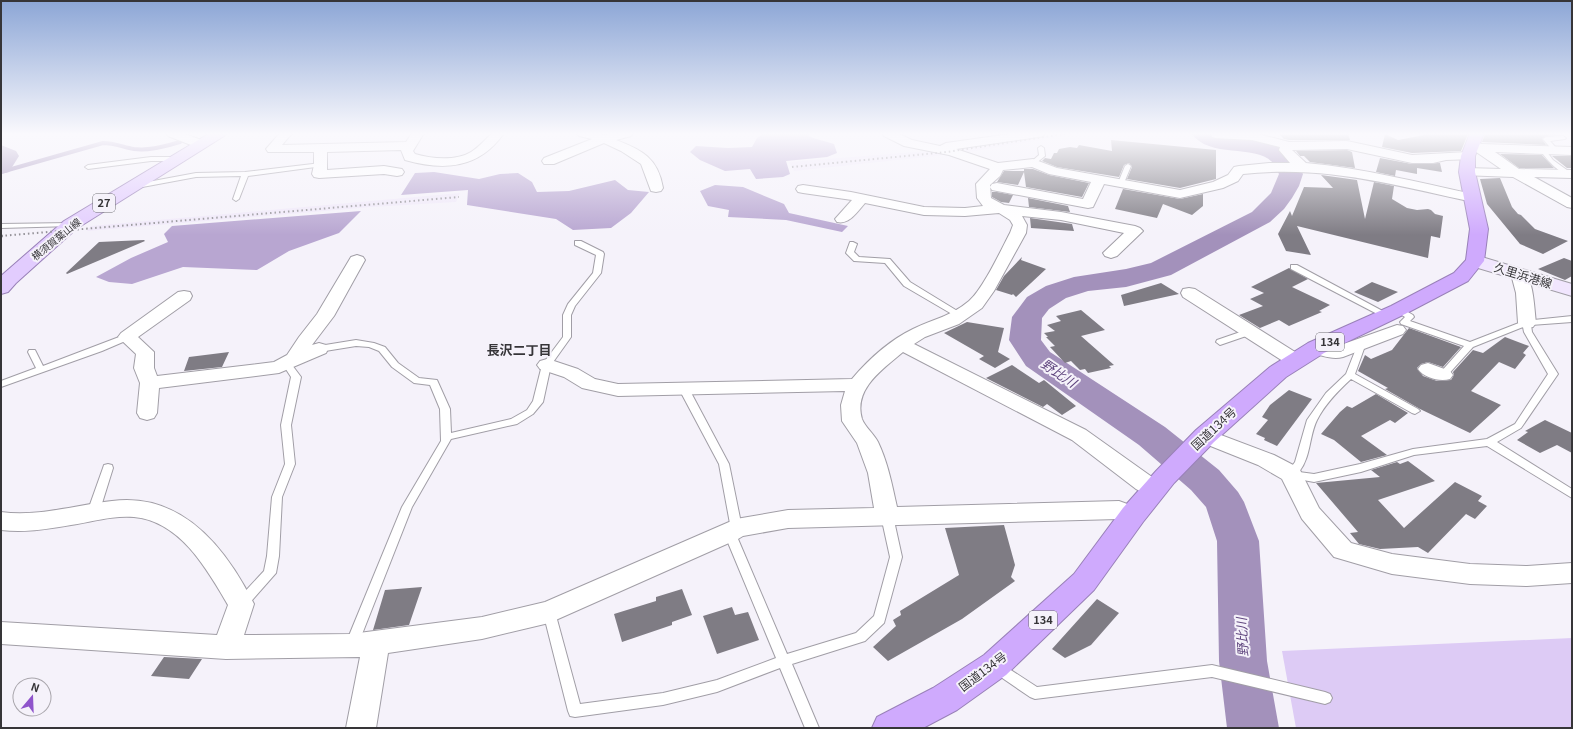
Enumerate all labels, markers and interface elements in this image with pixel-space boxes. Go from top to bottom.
road number: 27 [93,194,115,212]
street label: 横須賀葉山線 [28,214,84,263]
street label: 久里浜港線 [1492,258,1555,291]
road number: 134 [1316,333,1344,351]
district label: 長沢二丁目 [486,340,552,359]
water label: 野比川 [1038,354,1082,392]
street label: 国道134号 [1187,403,1239,453]
road number: 134 [1029,611,1057,629]
water label: 野比川 [1231,615,1252,657]
street label: 国道134号 [955,647,1010,694]
north arrow [12,677,52,717]
text: N [29,678,42,696]

